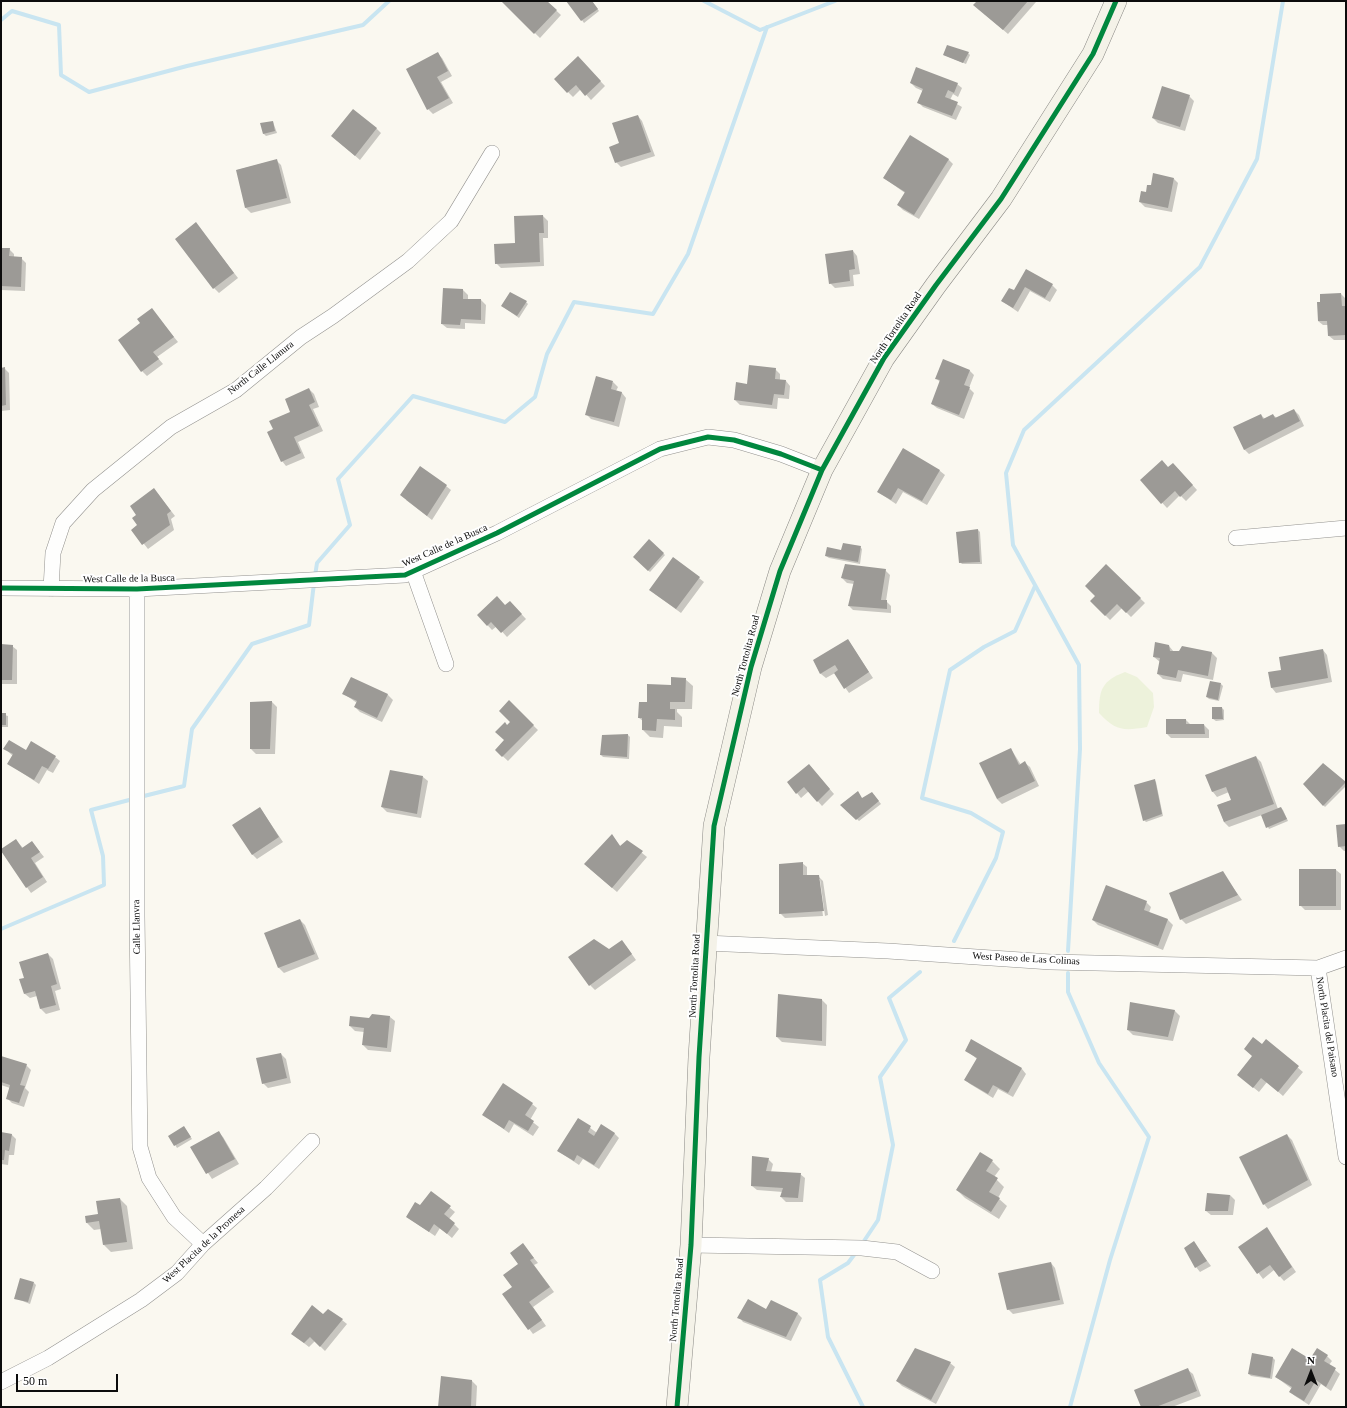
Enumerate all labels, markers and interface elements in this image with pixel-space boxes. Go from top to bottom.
street label: North Tortolita Road [868,290,924,366]
street label: North Calle Llanura [226,338,296,398]
street label: West Calle de la Busca [401,522,489,570]
street label: West Calle de la Busca [83,572,175,586]
street label: North Tortolita Road [729,614,763,698]
street label: Calle Llanvra [131,900,143,954]
street label: North Tortolita Road [687,934,703,1018]
street label: West Paseo de Las Colinas [972,950,1080,968]
street label: North Placita del Paisano [1313,976,1341,1078]
street label: West Placita de la Promesa [160,1204,248,1286]
street label: North Tortolita Road [667,1258,687,1342]
north arrow [1291,1352,1331,1392]
text: N [1307,1354,1315,1366]
scale bar [18,1366,120,1392]
text: 50 m [23,1374,47,1388]

